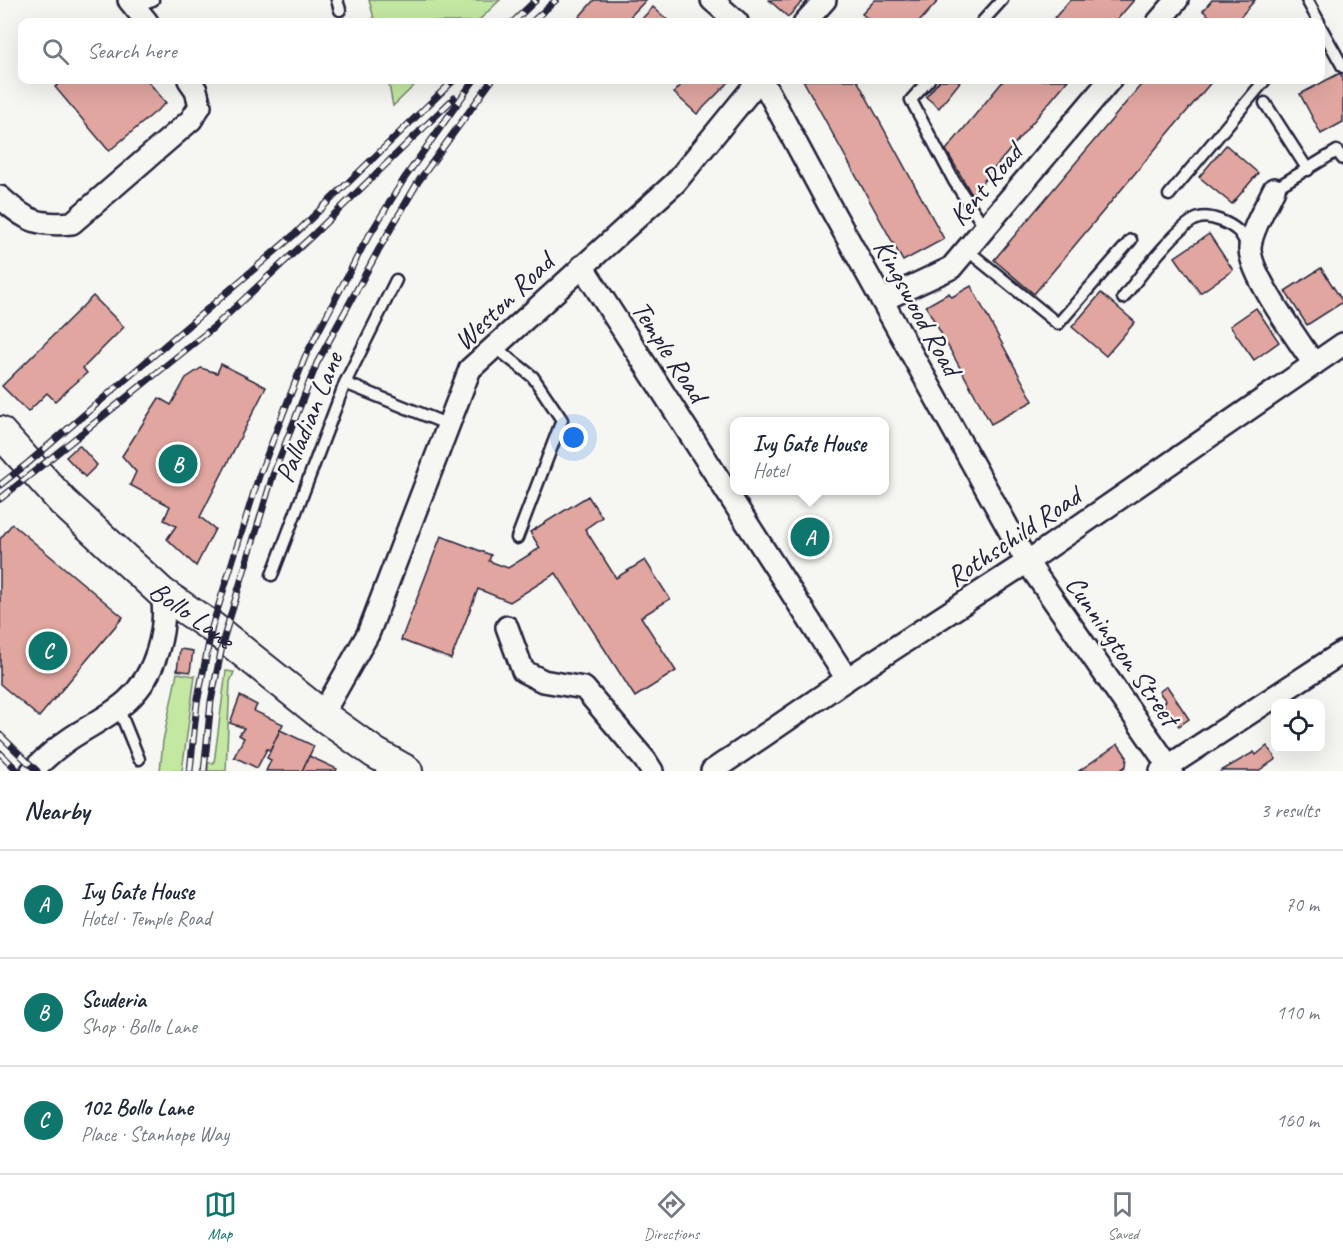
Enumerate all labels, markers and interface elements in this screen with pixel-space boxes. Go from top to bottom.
search box [18,18,1325,84]
icon: search [39,35,72,68]
text: Search here [87,37,177,65]
street label: Kent Road [941,133,1032,233]
street label: Kingswood Road [866,233,971,385]
street label: Weston Road [446,242,564,358]
street label: Temple Road [624,294,718,412]
street label: Palladian Lane [266,345,351,487]
popup [730,417,889,495]
your location [559,423,588,452]
text: Ivy Gate House [753,430,866,458]
pin: B [158,442,198,486]
text: Hotel [753,458,788,483]
street label: Rothschild Road [939,476,1090,594]
pin: A [790,514,830,560]
street label: Cunnington Street [1058,568,1189,735]
street label: Bollo Lane [142,573,243,658]
pin: C [28,628,68,674]
map controls [1271,699,1325,753]
button: locate [1271,699,1325,753]
text: Nearby [24,794,89,827]
text: 3 results [1260,798,1319,823]
text: Ivy Gate House [81,878,194,906]
text: A [38,892,49,917]
text: 70 m [1285,892,1319,917]
text: Hotel · Temple Road [81,906,211,931]
text: Scuderia [81,986,146,1014]
text: B [38,1000,49,1025]
text: 110 m [1276,1000,1319,1025]
text: Shop · Bollo Lane [81,1014,197,1039]
text: 102 Bollo Lane [81,1094,193,1122]
text: C [39,1108,48,1133]
text: 160 m [1276,1108,1319,1133]
text: Place · Stanhope Way [81,1122,229,1147]
tab: Map [204,1188,237,1244]
tab: Directions [644,1188,699,1244]
tab: Saved [1106,1188,1139,1244]

